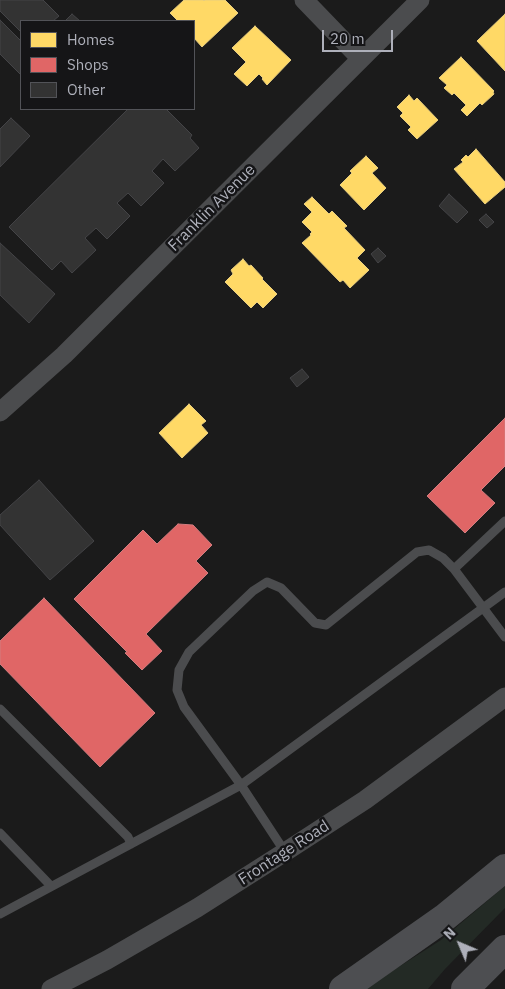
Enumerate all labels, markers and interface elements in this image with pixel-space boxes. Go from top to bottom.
legend [20,20,195,110]
scale bar [325,20,396,52]
text: 20 m [330,29,365,48]
text: Homes [67,30,115,49]
text: Shops [67,55,109,74]
text: Other [67,80,105,99]
street label: Franklin Avenue [165,161,259,255]
street label: Frontage Road [235,817,333,889]
north arrow [435,919,485,969]
text: N [439,923,459,943]

